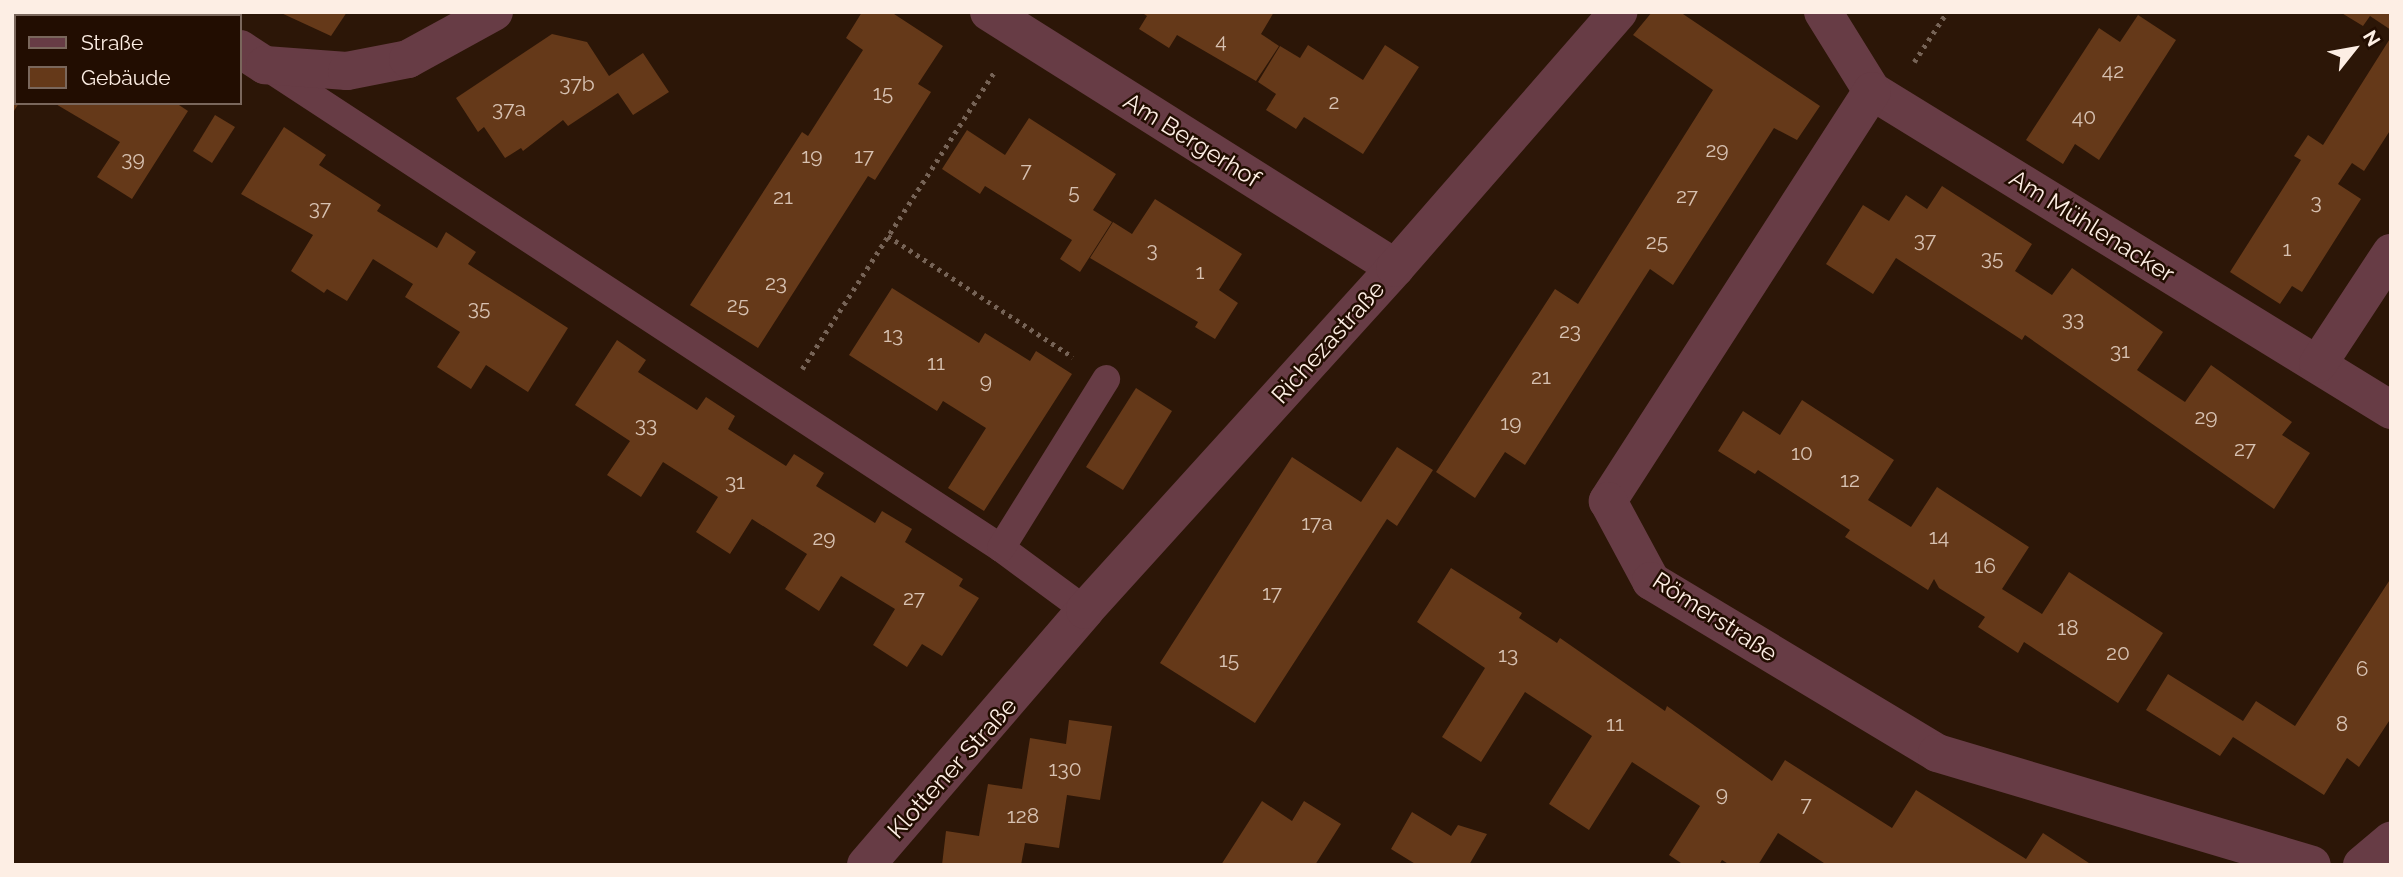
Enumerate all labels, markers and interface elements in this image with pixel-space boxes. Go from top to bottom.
legend [14,14,242,105]
north arrow [2319,14,2389,84]
text: N [2359,26,2385,50]
house number: 4 [1215,28,1227,54]
text: Straße [81,30,143,55]
house number: 42 [2102,58,2124,84]
text: Gebäude [81,65,171,90]
house number: 37b [559,71,595,97]
house number: 15 [873,80,893,106]
street label: Am Bergerhof [1118,86,1266,194]
house number: 2 [1329,89,1339,115]
house number: 37a [492,96,526,122]
house number: 40 [2072,104,2096,130]
house number: 29 [1705,137,1729,163]
house number: 19 [801,143,823,169]
house number: 17 [854,143,874,169]
house number: 39 [121,146,145,172]
house number: 7 [1020,157,1032,183]
street label: Am Mühlenacker [2004,164,2180,288]
house number: 5 [1068,179,1080,205]
house number: 27 [1676,183,1698,209]
house number: 21 [773,184,793,210]
house number: 3 [2310,189,2322,215]
house number: 37 [309,195,331,221]
house number: 37 [1914,227,1936,253]
house number: 25 [1646,229,1668,255]
house number: 1 [2283,236,2291,262]
house number: 3 [1146,237,1158,263]
house number: 35 [1981,245,2003,271]
house number: 1 [1196,259,1204,285]
house number: 23 [765,270,787,296]
street label: Richezastraße [1265,275,1391,409]
house number: 25 [727,292,749,318]
house number: 35 [468,295,490,321]
house number: 33 [2062,306,2084,332]
house number: 23 [1559,318,1581,344]
house number: 13 [883,322,903,348]
house number: 31 [2110,338,2130,364]
house number: 11 [927,350,945,376]
house number: 21 [1531,364,1551,390]
house number: 9 [980,368,992,394]
house number: 29 [2194,404,2218,430]
house number: 19 [1500,410,1522,436]
house number: 33 [635,412,657,438]
house number: 27 [2234,436,2256,462]
house number: 10 [1791,440,1813,466]
house number: 12 [1840,467,1860,493]
house number: 31 [725,469,745,495]
house number: 17a [1301,510,1333,536]
house number: 14 [1929,524,1949,550]
house number: 29 [812,525,836,551]
house number: 16 [1974,553,1996,579]
street label: Römerstraße [1647,566,1783,668]
house number: 17 [1262,580,1282,606]
house number: 27 [903,585,925,611]
house number: 18 [2057,615,2079,641]
house number: 20 [2106,640,2130,666]
house number: 13 [1498,642,1518,668]
house number: 15 [1219,647,1239,673]
house number: 6 [2356,656,2368,682]
street label: Klottener Straße [881,692,1023,844]
house number: 11 [1606,711,1624,737]
house number: 8 [2336,711,2348,737]
house number: 130 [1048,756,1082,782]
house number: 9 [1716,781,1728,807]
house number: 7 [1800,791,1812,817]
house number: 128 [1007,803,1039,829]

